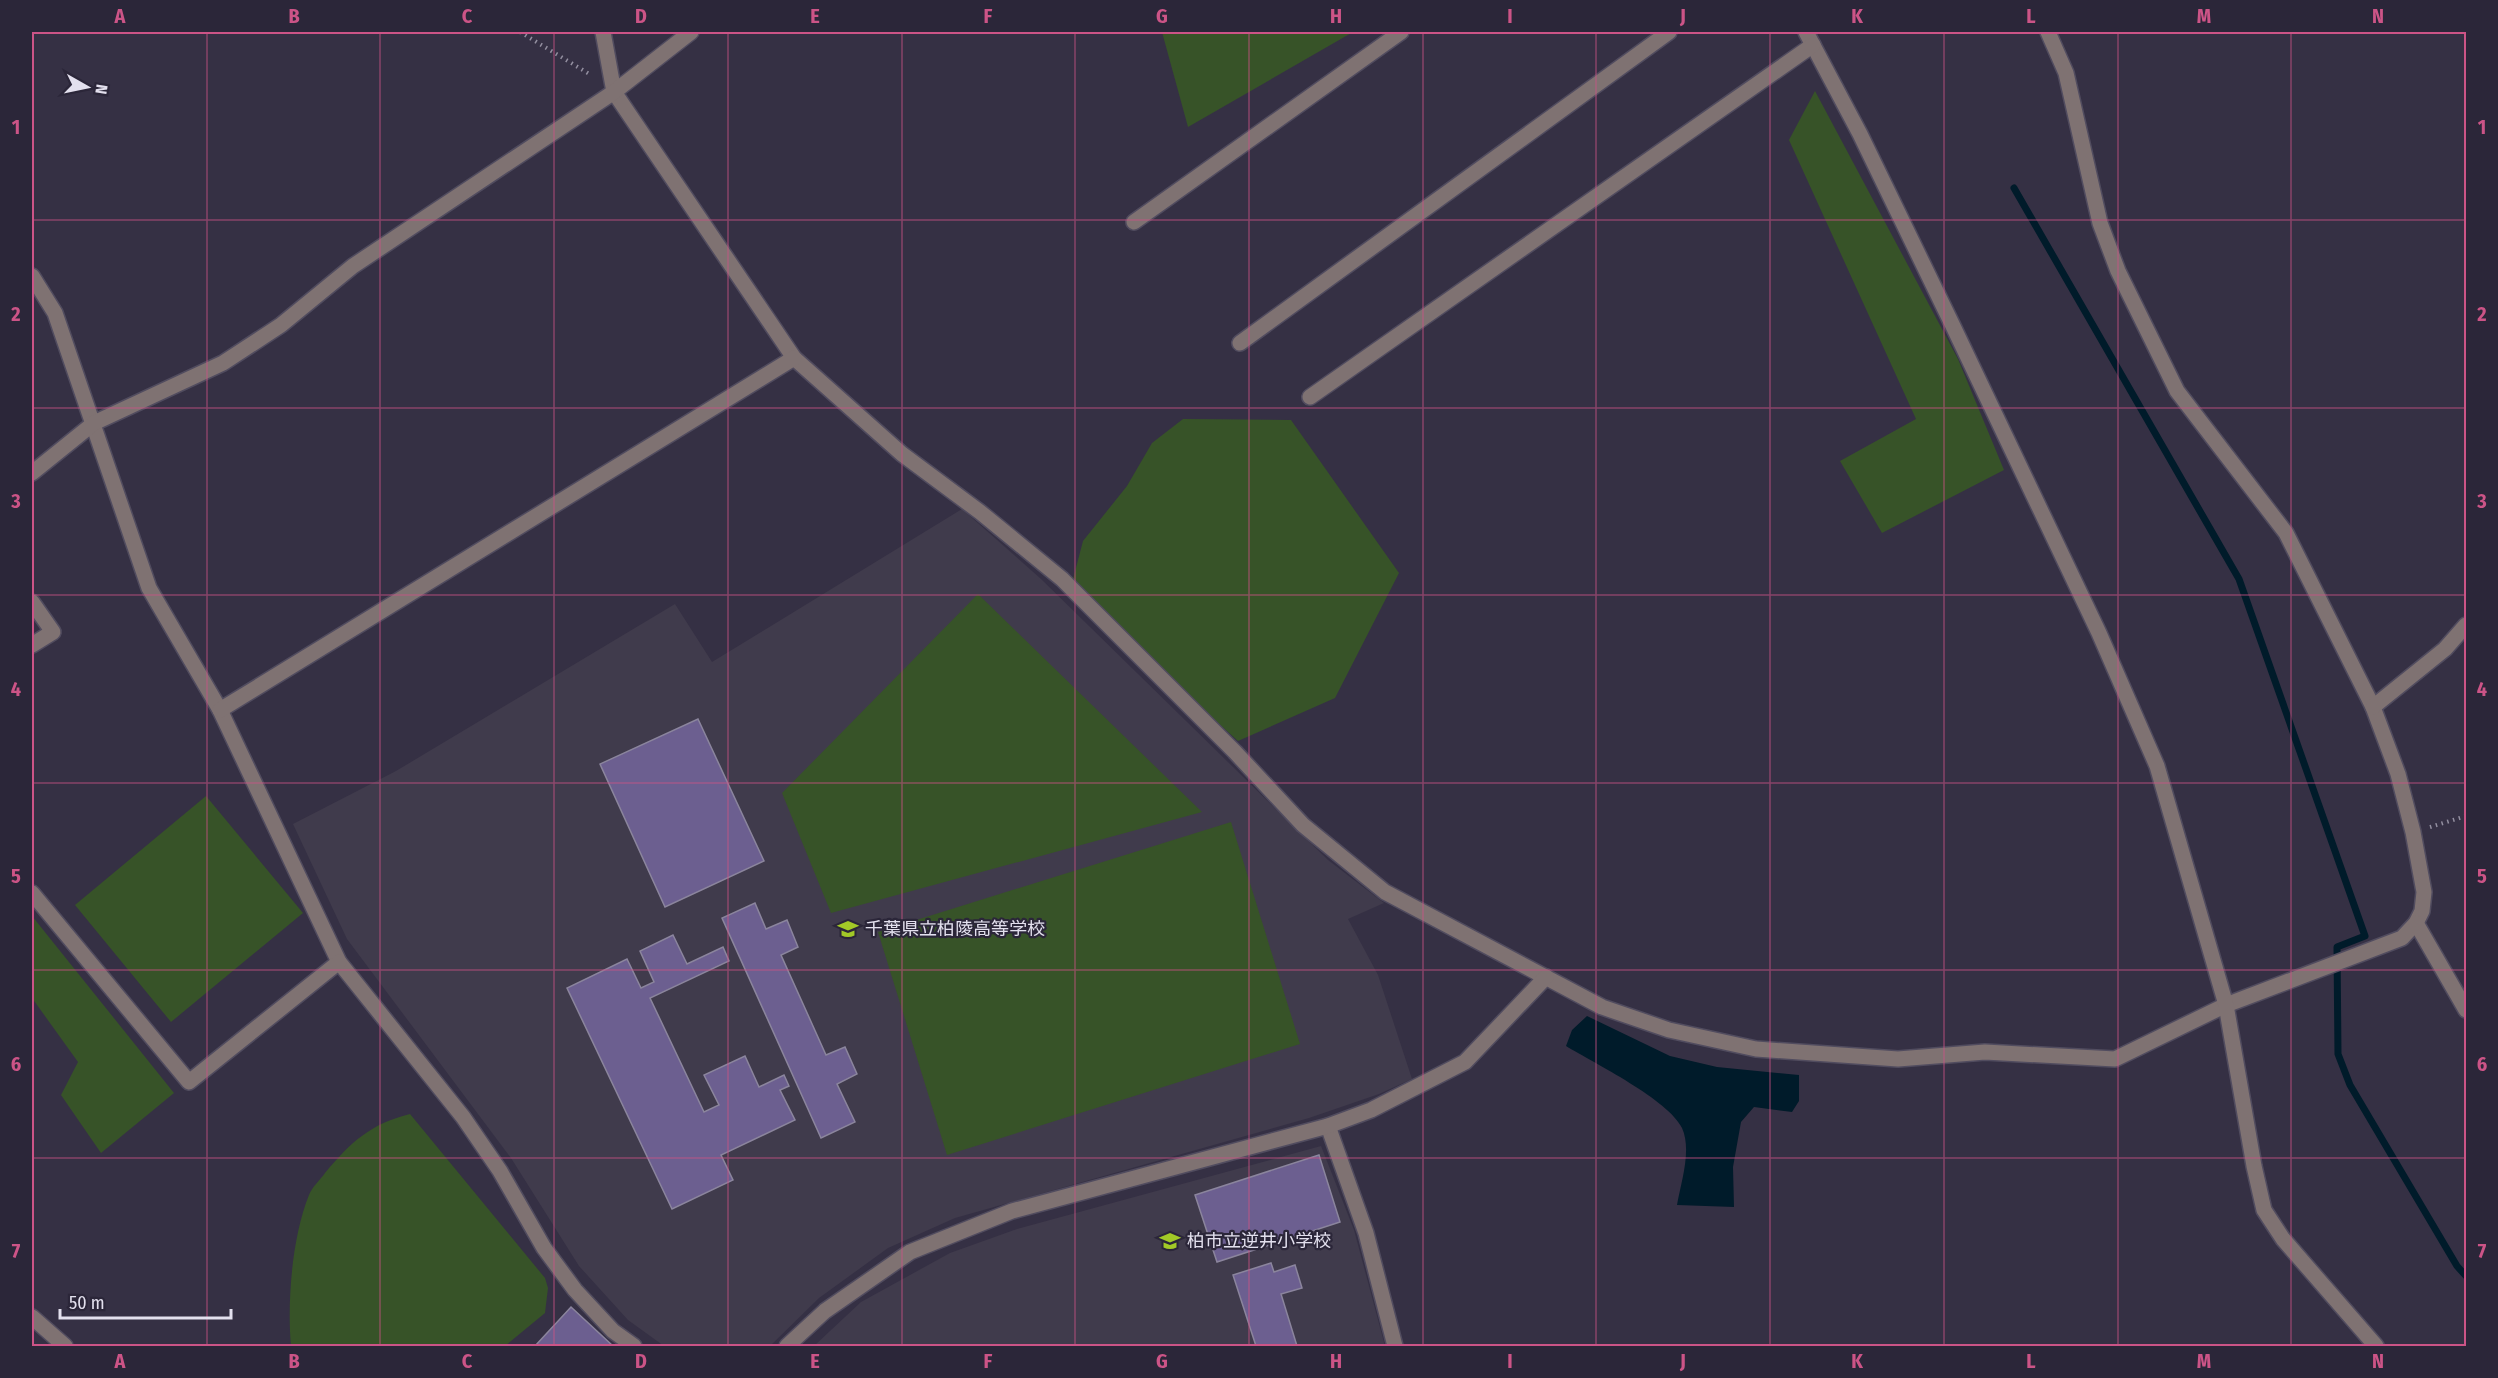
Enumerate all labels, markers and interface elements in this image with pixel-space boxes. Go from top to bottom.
text: A [114,4,127,28]
text: B [288,4,300,28]
text: C [462,4,473,28]
text: D [635,4,647,28]
text: E [810,4,820,28]
text: F [984,4,993,28]
text: G [1156,4,1168,28]
text: H [1330,4,1342,28]
text: I [1507,4,1513,28]
text: J [1679,4,1686,28]
text: K [1851,4,1863,28]
text: L [2026,4,2036,28]
text: M [2197,4,2211,28]
text: N [2372,4,2384,28]
north arrow [57,57,117,117]
text: N [91,83,111,95]
text: 1 [12,115,20,139]
text: 1 [2478,115,2486,139]
text: 2 [10,302,21,326]
text: 2 [2476,302,2487,326]
text: 3 [10,489,21,513]
text: 3 [2476,489,2487,513]
text: 4 [11,677,21,701]
text: 4 [2477,677,2487,701]
text: 5 [11,864,21,888]
text: 5 [2477,864,2487,888]
school or university icon: 千葉県立柏陵高等学校 [836,917,860,941]
place label: 千葉県立柏陵高等学校 [865,918,1045,940]
text: 6 [11,1052,21,1076]
text: 6 [2477,1052,2487,1076]
school or university icon: 柏市立逆井小学校 [1158,1229,1182,1253]
place label: 柏市立逆井小学校 [1187,1230,1331,1252]
text: 7 [12,1239,21,1263]
text: 7 [2478,1239,2487,1263]
scale bar [60,1282,231,1320]
text: 50 m [69,1292,105,1314]
text: A [114,1349,127,1373]
text: B [288,1349,300,1373]
text: C [462,1349,473,1373]
text: D [635,1349,647,1373]
text: E [810,1349,820,1373]
text: F [984,1349,993,1373]
text: G [1156,1349,1168,1373]
text: H [1330,1349,1342,1373]
text: I [1507,1349,1513,1373]
text: J [1679,1349,1686,1373]
text: K [1851,1349,1863,1373]
text: L [2026,1349,2036,1373]
text: M [2197,1349,2211,1373]
text: N [2372,1349,2384,1373]

